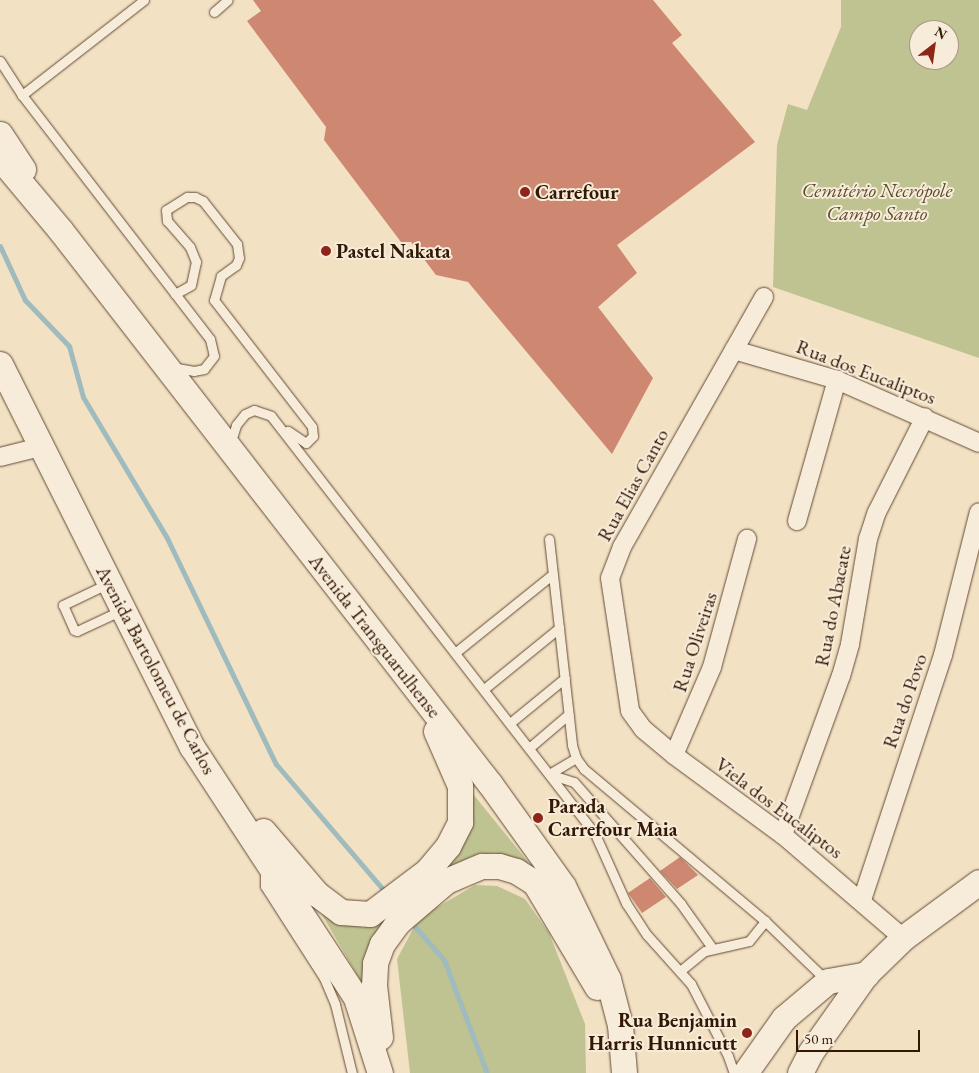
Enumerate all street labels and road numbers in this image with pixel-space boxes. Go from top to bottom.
street label: Rua dos Eucaliptos [793,334,939,410]
street label: Rua Elias Canto [592,424,674,546]
street label: Rua do Abacate [810,544,856,668]
street label: Avenida Transguarulhense [304,549,446,723]
street label: Avenida Bartolomeu de Carlos [91,562,221,778]
street label: Rua Oliveiras [668,589,722,695]
street label: Rua do Povo [878,650,932,752]
street label: Viela dos Eucaliptos [711,752,847,864]

